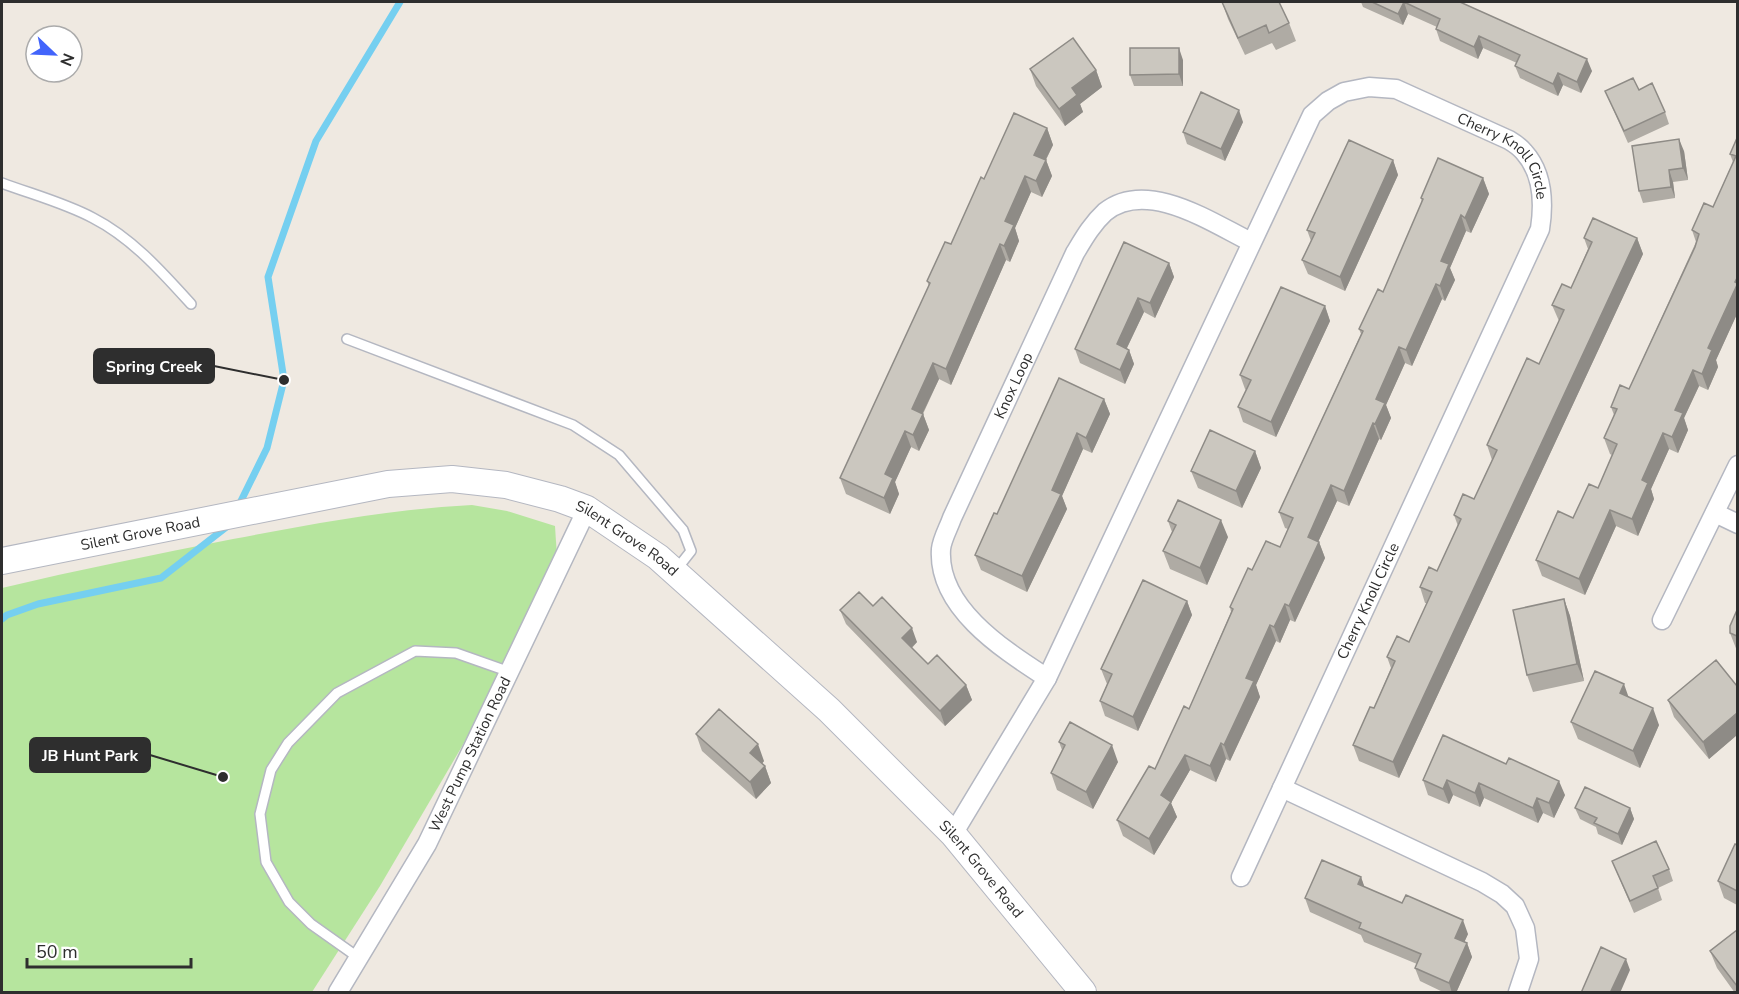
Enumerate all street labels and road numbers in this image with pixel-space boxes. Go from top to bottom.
street label: Cherry Knoll Circle [1454,108,1552,200]
street label: Knox Loop [989,349,1038,422]
street label: Silent Grove Road [573,496,683,581]
street label: Silent Grove Road [79,512,202,555]
street label: Cherry Knoll Circle [1332,539,1404,663]
street label: West Pump Station Road [424,673,515,835]
street label: Silent Grove Road [935,816,1028,922]

